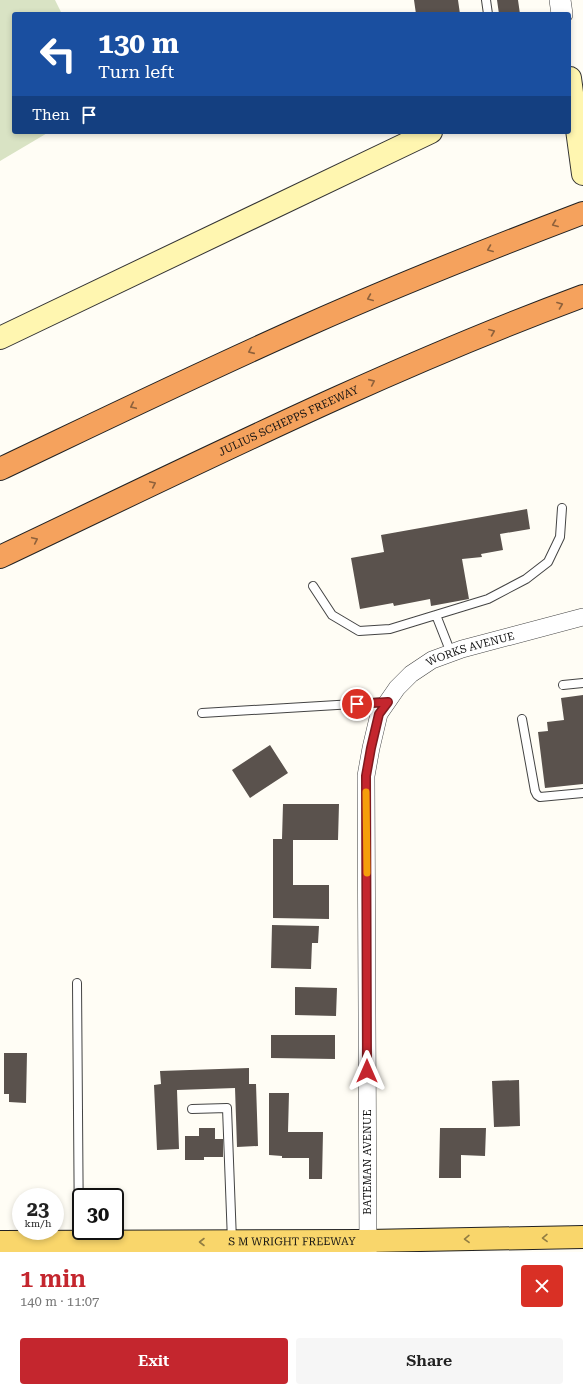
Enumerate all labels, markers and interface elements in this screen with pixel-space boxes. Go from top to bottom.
text: 130 m [98,27,179,60]
icon: left [32,28,84,80]
text: Turn left [98,61,174,82]
icon: arrive [78,104,100,126]
text: Then [32,106,70,124]
one-way arrow [551,219,558,227]
one-way arrow [487,245,494,253]
one-way arrow [366,294,373,302]
one-way arrow [557,301,564,309]
one-way arrow [488,328,495,336]
one-way arrow [248,346,255,354]
one-way arrow [368,379,375,387]
street label: JULIUS SCHEPPS FREEWAY [216,383,361,459]
one-way arrow [130,401,137,409]
one-way arrow [148,481,156,489]
one-way arrow [31,537,39,545]
street label: WORKS AVENUE [424,629,516,669]
pin [340,687,374,721]
icon: arrive [346,693,368,715]
position arrow [346,1050,388,1092]
street label: BATEMAN AVENUE [361,1109,374,1215]
speed limit sign: 30 [72,1188,124,1240]
text: 23 [27,1197,49,1221]
text: km/h [25,1218,51,1229]
one-way arrow [542,1233,548,1242]
street label: S M WRIGHT FREEWAY [228,1235,356,1248]
one-way arrow [464,1235,470,1243]
one-way arrow [199,1238,205,1246]
text: 1 min [20,1265,86,1293]
button: close [521,1265,563,1307]
text: 140 m · 11:07 [20,1294,99,1309]
button: Exit [20,1338,288,1384]
button: Share [296,1338,563,1384]

